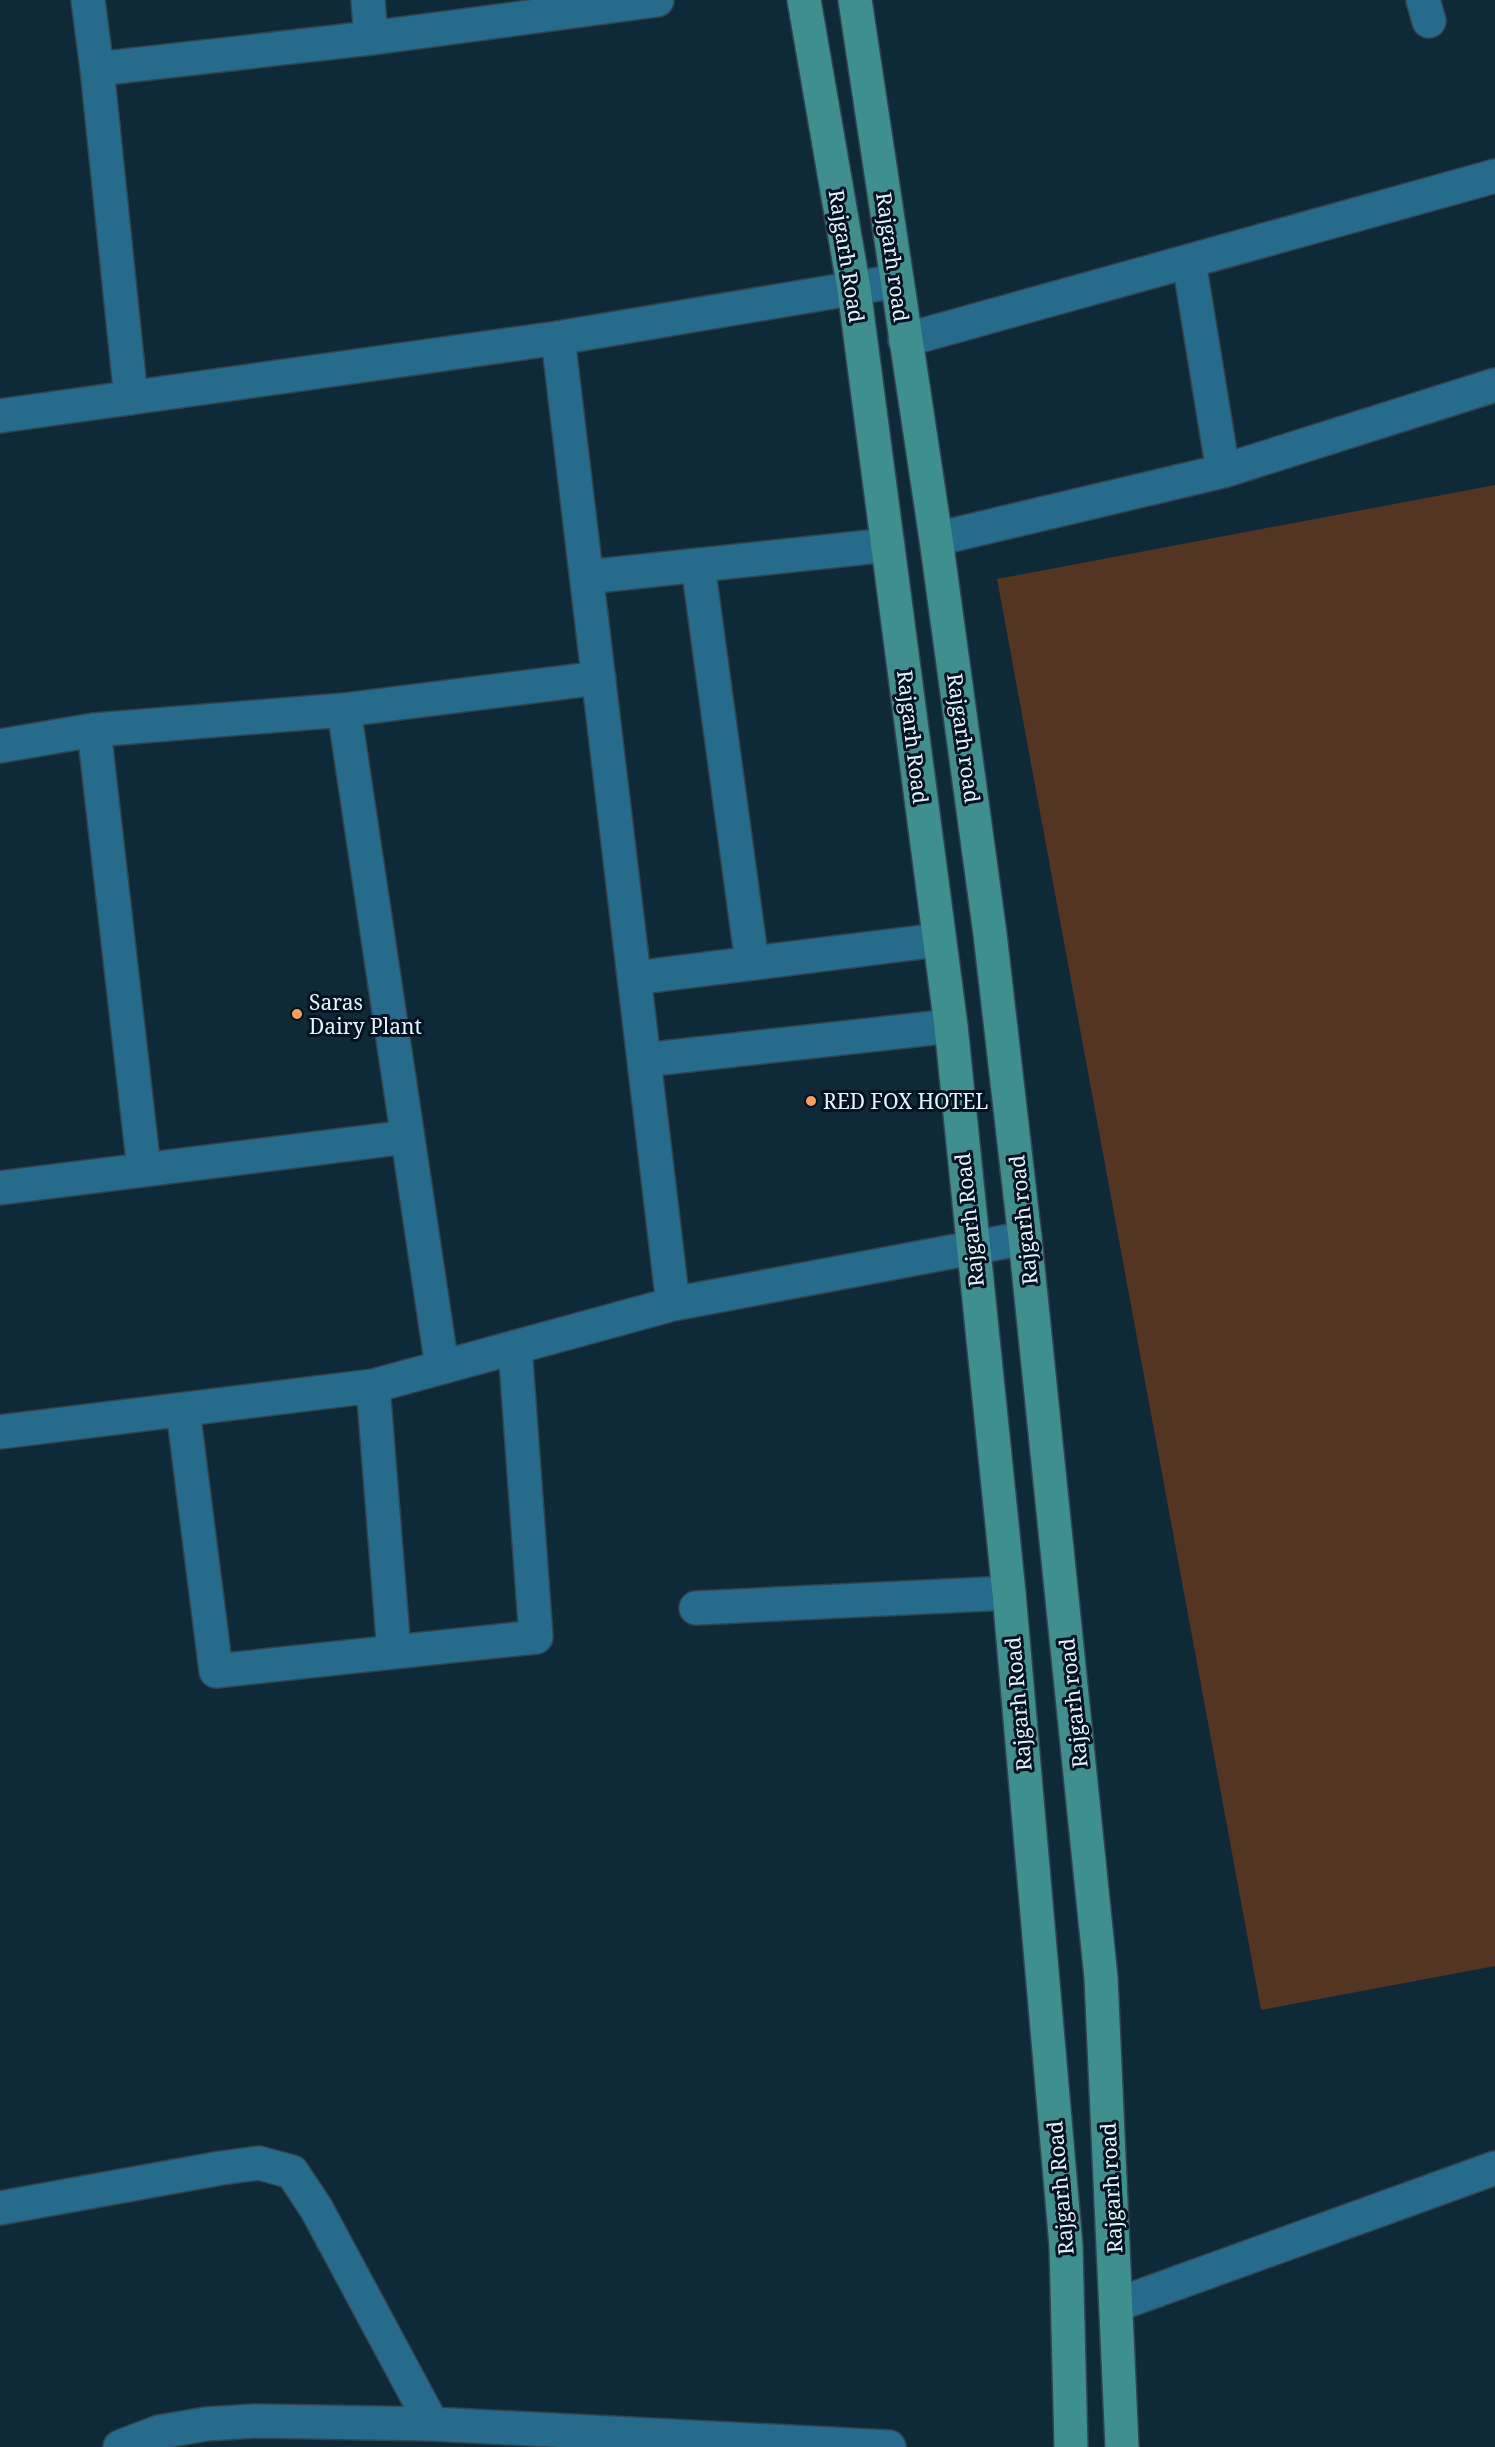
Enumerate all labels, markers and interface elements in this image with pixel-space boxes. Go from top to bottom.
street label: Rajgarh Road [823,187,871,325]
street label: Rajgarh road [870,190,916,324]
street label: Rajgarh Road [891,669,935,805]
street label: Rajgarh road [941,671,987,805]
place label: Saras Dairy Plant [309,988,422,1040]
marker: Saras Dairy Plant [290,1007,304,1021]
place label: RED FOX HOTEL [823,1087,988,1115]
marker: RED FOX HOTEL [804,1094,818,1108]
street label: Rajgarh Road [948,1152,990,1288]
street label: Rajgarh road [1002,1154,1044,1286]
street label: Rajgarh Road [998,1636,1038,1772]
street label: Rajgarh road [1052,1637,1094,1769]
street label: Rajgarh Road [1040,2120,1080,2256]
street label: Rajgarh road [1094,2122,1128,2254]

